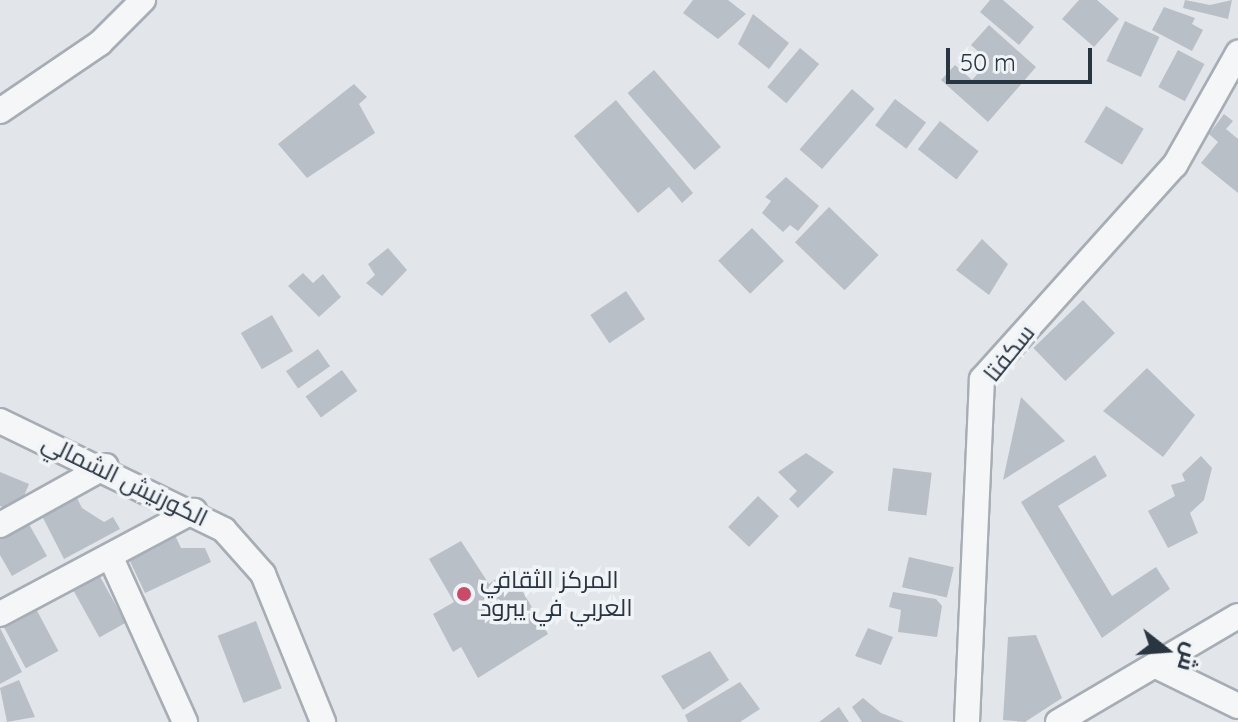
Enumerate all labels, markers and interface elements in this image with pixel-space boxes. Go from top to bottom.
scale bar [950,32,1096,82]
text: 50 m [960,47,1016,77]
street label: سكفتا [977,319,1041,387]
street label: الكورنيش الشمالي [38,428,212,532]
place label: المركز الثقافي العربي في يبرود [480,566,633,622]
marker: المركز الثقافي العربي في يبرود [455,585,473,603]
north arrow [1126,610,1206,690]
text: ش [1171,639,1206,675]

